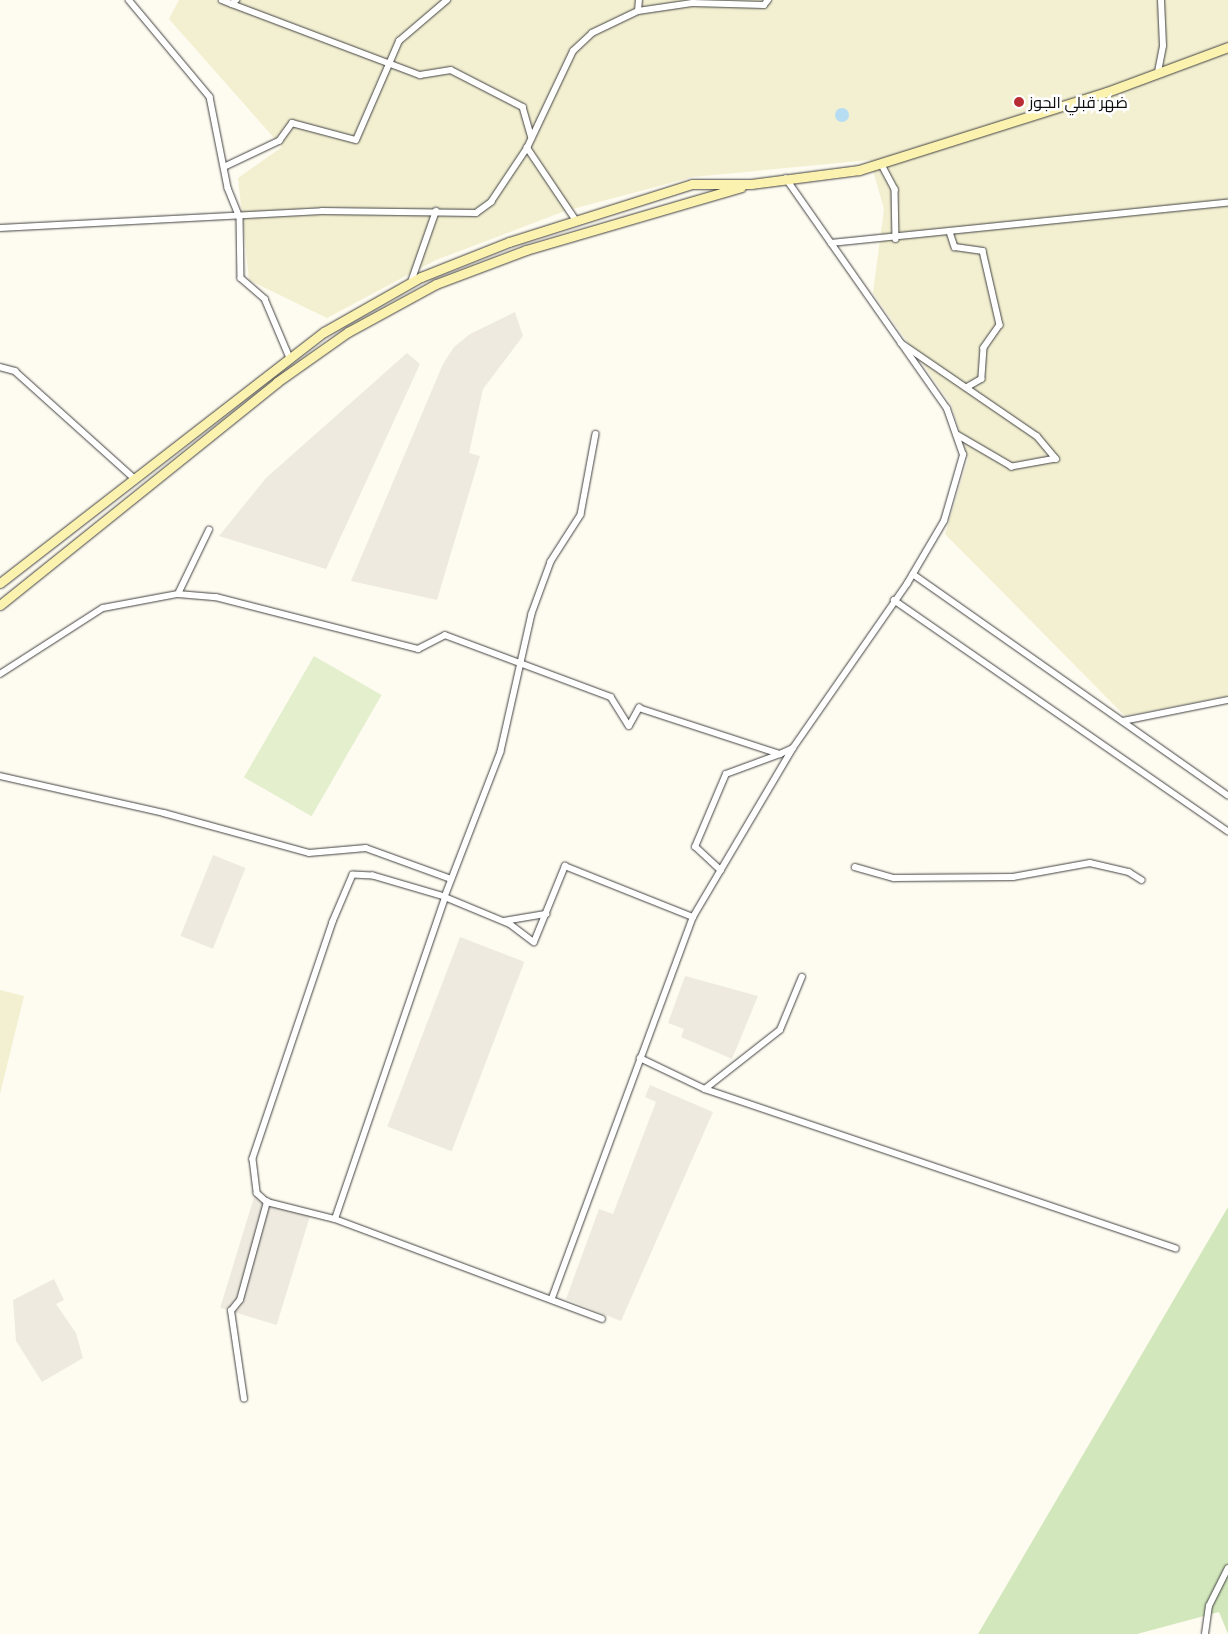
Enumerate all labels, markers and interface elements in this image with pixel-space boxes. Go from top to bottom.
place label: ضهر قبلي الجوز [1029,92,1128,112]
marker: ضهر قبلي الجوز [1013,96,1025,108]

